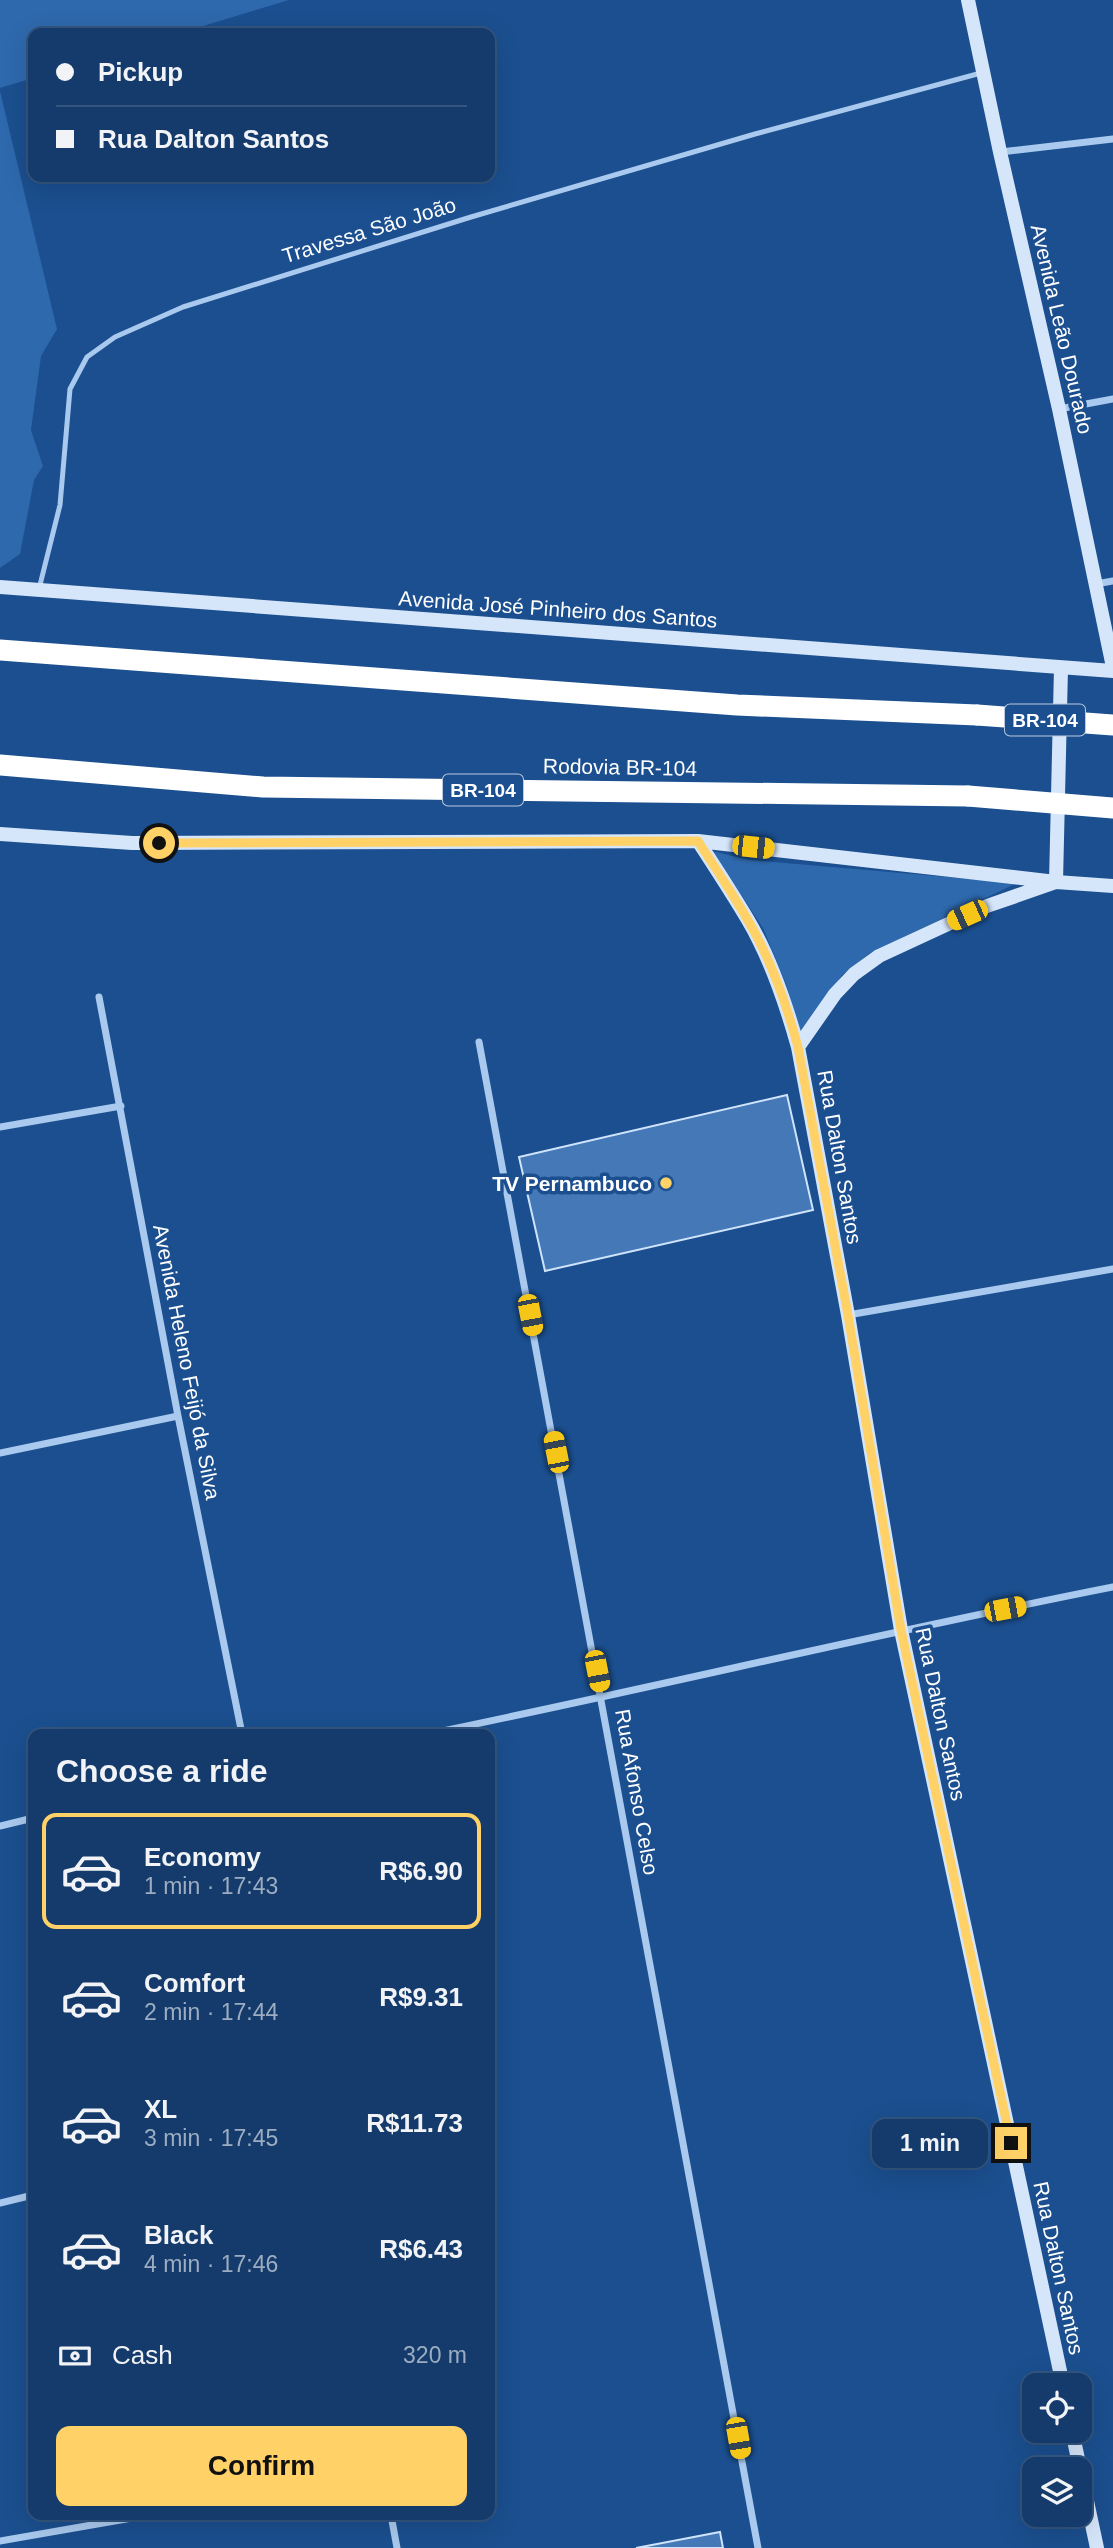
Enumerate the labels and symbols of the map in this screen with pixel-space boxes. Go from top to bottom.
street label: Travessa São João [279,193,459,267]
street label: Avenida Leão Dourado [1027,222,1097,436]
street label: Avenida José Pinheiro dos Santos [398,586,718,632]
road number: BR-104 [1005,705,1085,736]
street label: Rodovia BR-104 [543,754,698,780]
road number: BR-104 [443,775,523,806]
route start [143,827,175,859]
car [732,834,775,860]
car [944,897,991,933]
street label: Rua Dalton Santos [813,1068,867,1246]
place label: TV Pernambuco [492,1172,652,1195]
marker: TV Pernambuco [658,1175,674,1191]
street label: Avenida Heleno Feijó da Silva [149,1222,225,1502]
car [516,1292,545,1338]
car [542,1429,571,1475]
car [983,1595,1028,1623]
street label: Rua Dalton Santos [911,1625,971,1803]
car [583,1648,612,1694]
street label: Rua Afonso Celso [611,1707,663,1877]
callout: 1 min [871,2118,986,2168]
route end [995,2127,1027,2159]
street label: Rua Dalton Santos [1029,2179,1089,2357]
car [725,2415,752,2461]

